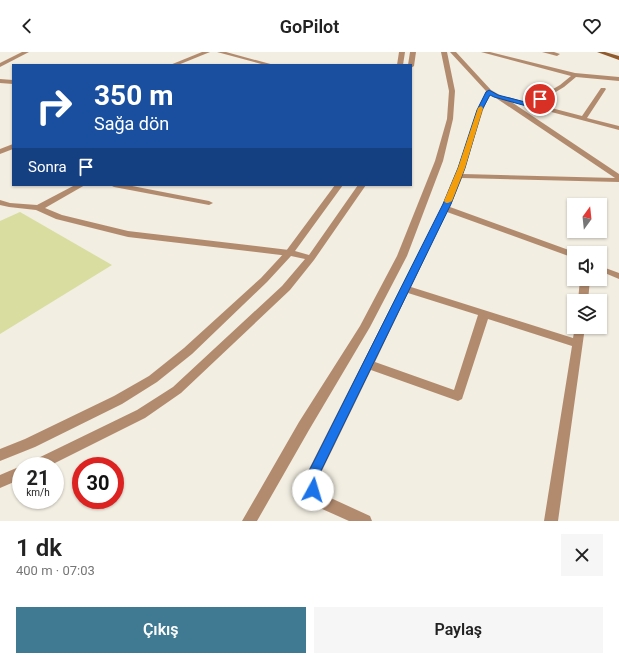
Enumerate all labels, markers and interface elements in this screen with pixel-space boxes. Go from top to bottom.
icon: back [16,15,38,37]
icon: heart [581,15,603,37]
text: GoPilot [280,16,339,37]
text: 350 m [94,79,173,112]
icon: right [28,80,80,132]
pin [523,82,557,116]
icon: arrive [529,88,551,110]
text: Sağa dön [94,113,169,134]
icon: arrive [75,156,97,178]
text: Sonra [28,158,67,176]
north arrow [567,198,607,238]
map controls [567,198,607,334]
button: sound [567,246,607,286]
button: layers [567,294,607,334]
speed limit sign: 30 [72,457,124,509]
text: 21 [27,466,49,490]
position arrow [292,469,334,511]
text: km/h [26,487,50,498]
text: 1 dk [16,534,62,562]
button: close [561,534,603,576]
text: 400 m · 07:03 [16,563,95,578]
button: Çıkış [16,607,306,653]
button: Paylaş [314,607,603,653]

